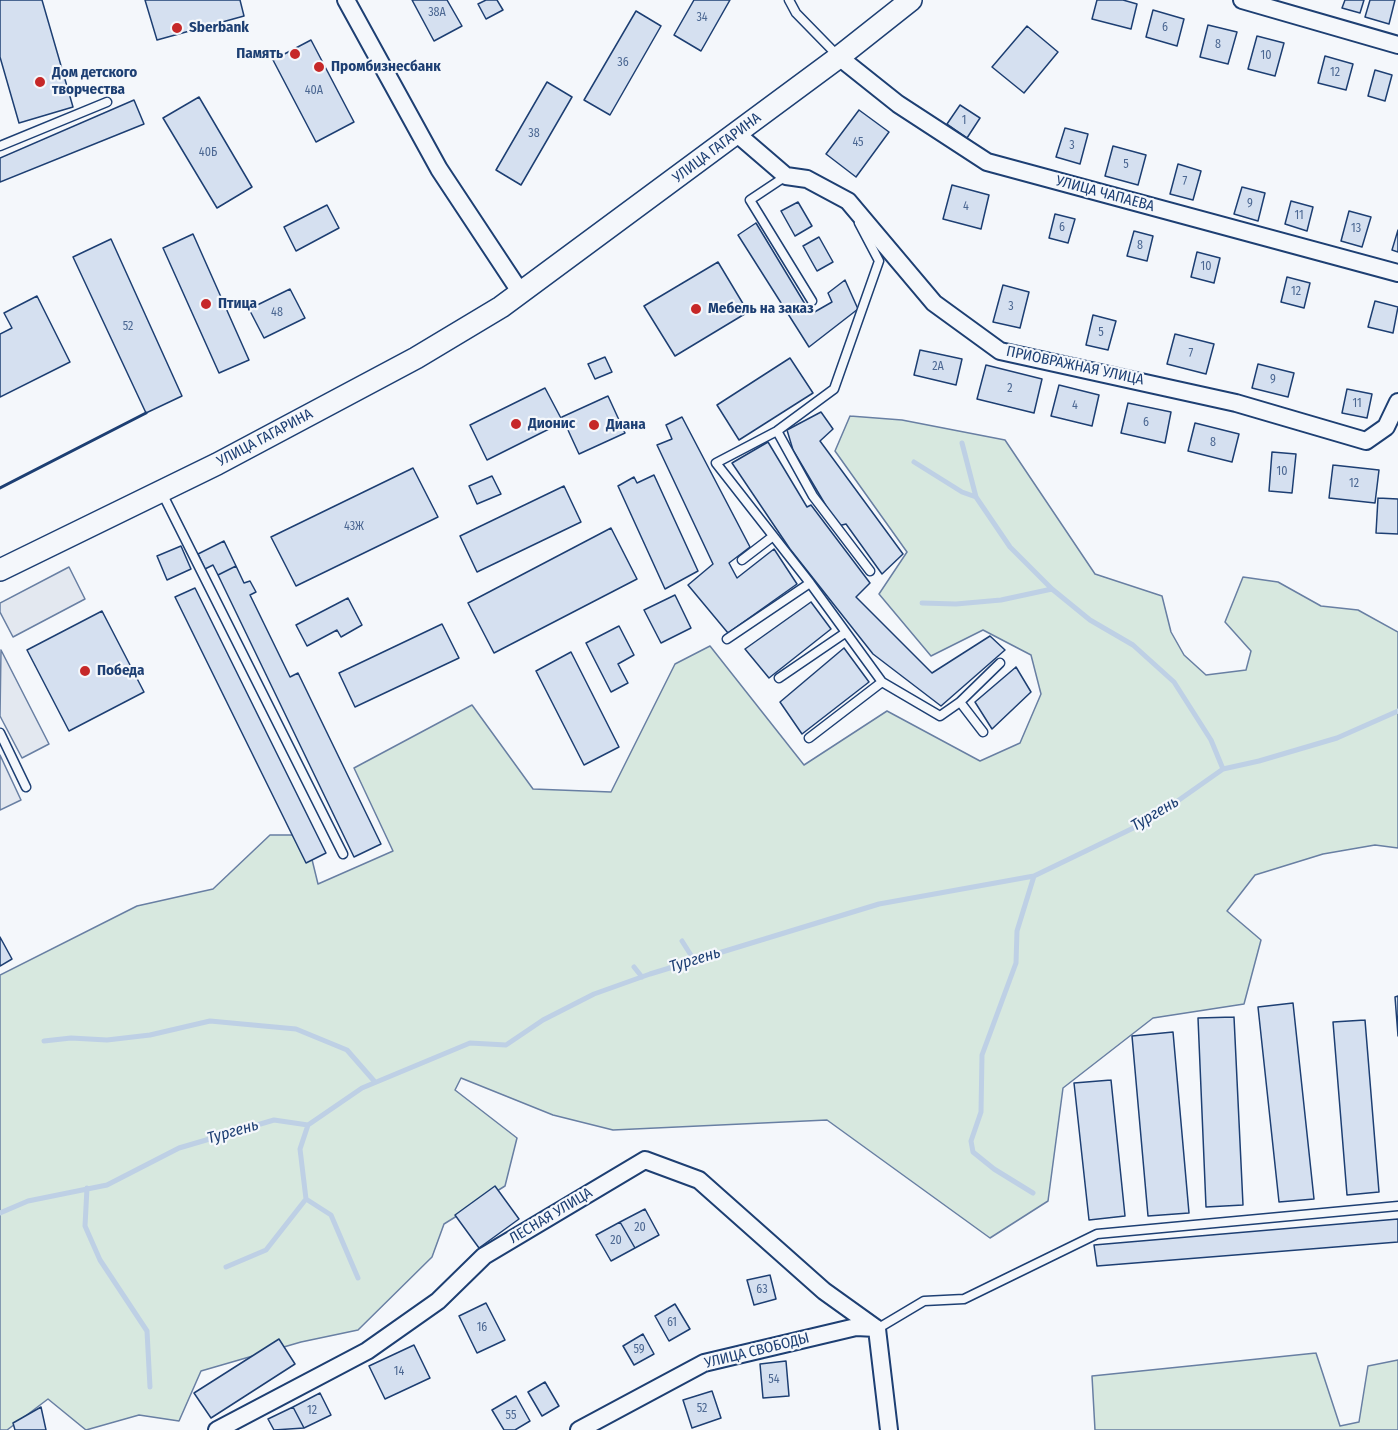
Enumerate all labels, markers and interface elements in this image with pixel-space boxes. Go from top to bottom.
house number: 38А [428,6,446,20]
house number: 34 [696,11,708,25]
place label: Sberbank [189,19,249,37]
marker: Sberbank [170,21,184,35]
house number: 6 [1162,21,1168,35]
house number: 8 [1215,38,1221,52]
place label: Память [236,45,283,63]
marker: Память [288,47,302,61]
house number: 10 [1261,49,1271,63]
house number: 36 [617,56,629,70]
place label: Промбизнесбанк [331,58,441,76]
marker: Промбизнесбанк [312,60,326,74]
place label: Дом детского творчества [52,64,137,99]
house number: 12 [1330,66,1340,80]
marker: Дом детского творчества [33,75,47,89]
house number: 40А [305,84,323,98]
street label: УЛИЦА ГАГАРИНА [669,109,765,187]
house number: 1 [962,114,966,128]
house number: 38 [528,127,540,141]
house number: 45 [852,136,864,150]
house number: 3 [1069,139,1075,153]
house number: 40Б [199,146,217,160]
house number: 5 [1123,158,1129,172]
street label: УЛИЦА ЧАПАЕВА [1054,172,1156,216]
house number: 7 [1183,175,1187,189]
house number: 9 [1247,197,1253,211]
house number: 4 [963,200,969,214]
house number: 11 [1294,209,1304,223]
house number: 6 [1059,221,1065,235]
house number: 13 [1351,222,1361,236]
house number: 8 [1137,239,1143,253]
house number: 10 [1201,260,1211,274]
house number: 12 [1291,285,1301,299]
place label: Птица [218,295,257,313]
marker: Птица [199,297,213,311]
place label: Мебель на заказ [708,300,814,318]
house number: 3 [1008,300,1014,314]
marker: Мебель на заказ [689,302,703,316]
house number: 48 [271,306,283,320]
house number: 52 [123,320,133,334]
house number: 5 [1098,326,1104,340]
street label: ПРИОВРАЖНАЯ УЛИЦА [1005,343,1145,389]
house number: 7 [1189,347,1193,361]
house number: 2А [932,360,944,374]
house number: 9 [1270,373,1276,387]
house number: 2 [1007,382,1013,396]
house number: 11 [1352,397,1362,411]
house number: 4 [1072,399,1078,413]
street label: УЛИЦА ГАГАРИНА [214,405,316,471]
place label: Дионис [528,415,575,433]
place label: Диана [606,416,646,434]
house number: 6 [1143,416,1149,430]
marker: Дионис [509,417,523,431]
marker: Диана [587,418,601,432]
house number: 8 [1210,436,1216,450]
house number: 10 [1277,465,1287,479]
house number: 12 [1349,477,1359,491]
house number: 43Ж [344,520,364,534]
place label: Победа [97,662,144,680]
marker: Победа [78,664,92,678]
water label: Тургень [1128,792,1182,836]
water label: Тургень [667,943,723,977]
water label: Тургень [205,1116,261,1148]
street label: ЛЕСНАЯ УЛИЦА [506,1184,596,1248]
house number: 20 [634,1221,646,1235]
house number: 20 [610,1234,622,1248]
house number: 63 [756,1283,768,1297]
house number: 61 [667,1316,677,1330]
house number: 16 [477,1321,487,1335]
street label: УЛИЦА СВОБОДЫ [703,1329,811,1373]
house number: 59 [633,1343,645,1357]
house number: 14 [394,1365,404,1379]
house number: 54 [768,1373,780,1387]
house number: 52 [697,1402,707,1416]
house number: 12 [307,1404,317,1418]
house number: 55 [506,1409,516,1423]

